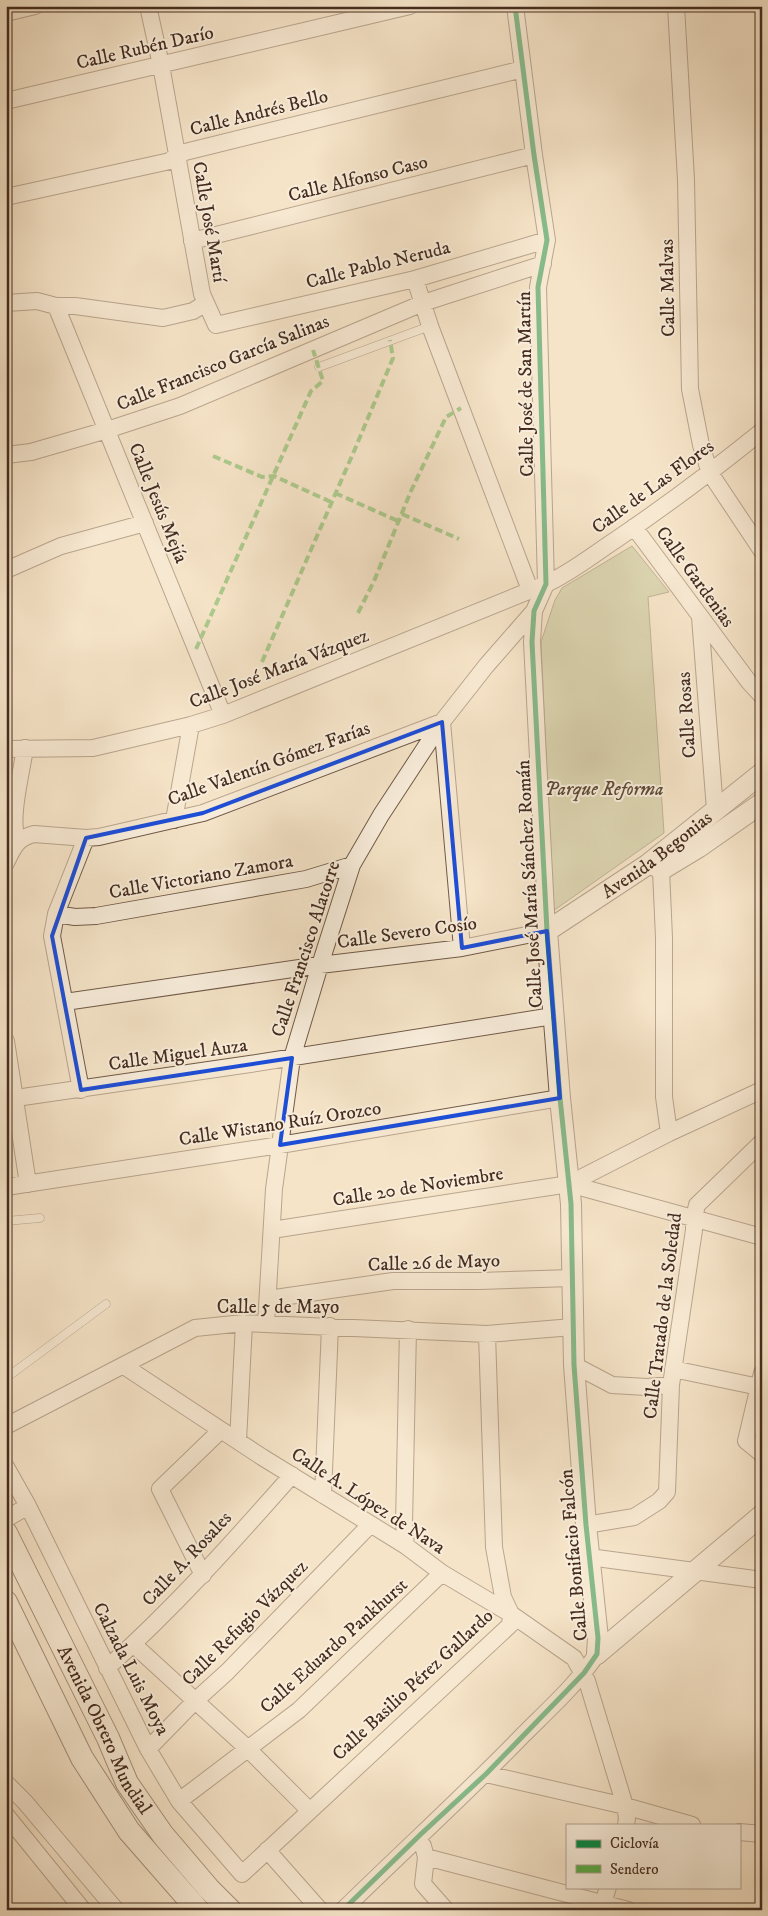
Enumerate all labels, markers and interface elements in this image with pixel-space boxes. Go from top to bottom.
street label: Calle Rubén Darío [74,21,216,75]
street label: Calle Andrés Bello [188,85,330,141]
street label: Calle Alfonso Caso [286,151,430,207]
street label: Calle José Martí [187,160,231,285]
street label: Calle Pablo Neruda [304,236,452,294]
street label: Calle Malvas [656,239,680,337]
street label: Calle José de San Martín [513,291,539,477]
street label: Calle Francisco García Salinas [113,310,333,416]
street label: Calle de Las Flores [587,435,719,539]
street label: Calle Jesús Mejía [123,440,193,566]
street label: Calle Gardenias [651,522,739,632]
street label: Calle José María Vázquez [186,624,372,715]
street label: Calle Rosas [673,671,701,759]
street label: Calle Valentín Gómez Farías [165,717,373,811]
street label: Calle José María Sánchez Román [512,759,548,1009]
park label: Parque Reforma [545,778,663,802]
street label: Avenida Begonias [597,806,717,903]
street label: Calle Victoriano Zamora [107,850,295,904]
street label: Calle Francisco Alatorre [267,858,345,1040]
street label: Calle Severo Cosío [336,912,478,954]
street label: Calle Miguel Auza [107,1034,249,1076]
street label: Calle Wistano Ruíz Orozco [177,1097,383,1151]
street label: Calle 20 de Noviembre [331,1162,505,1212]
street label: Calle Tratado de la Soledad [639,1211,687,1420]
street label: Calle 26 de Mayo [368,1249,500,1277]
street label: Calle 5 de Mayo [217,1296,339,1319]
street label: Calle A. López de Nava [287,1443,449,1559]
street label: Calle Bonifacio Falcón [555,1468,593,1642]
street label: Calle A. Rosales [137,1507,237,1611]
street label: Calle Refugio Vázquez [177,1555,314,1692]
street label: Calle Eduardo Pankhurst [255,1574,413,1718]
street label: Calzada Luis Moya [88,1599,174,1739]
street label: Calle Basilio Pérez Gallardo [328,1604,498,1766]
street label: Avenida Obrero Mundial [52,1641,157,1819]
legend [566,1824,740,1888]
text: Ciclovía [610,1834,659,1853]
text: Sendero [610,1860,658,1879]

